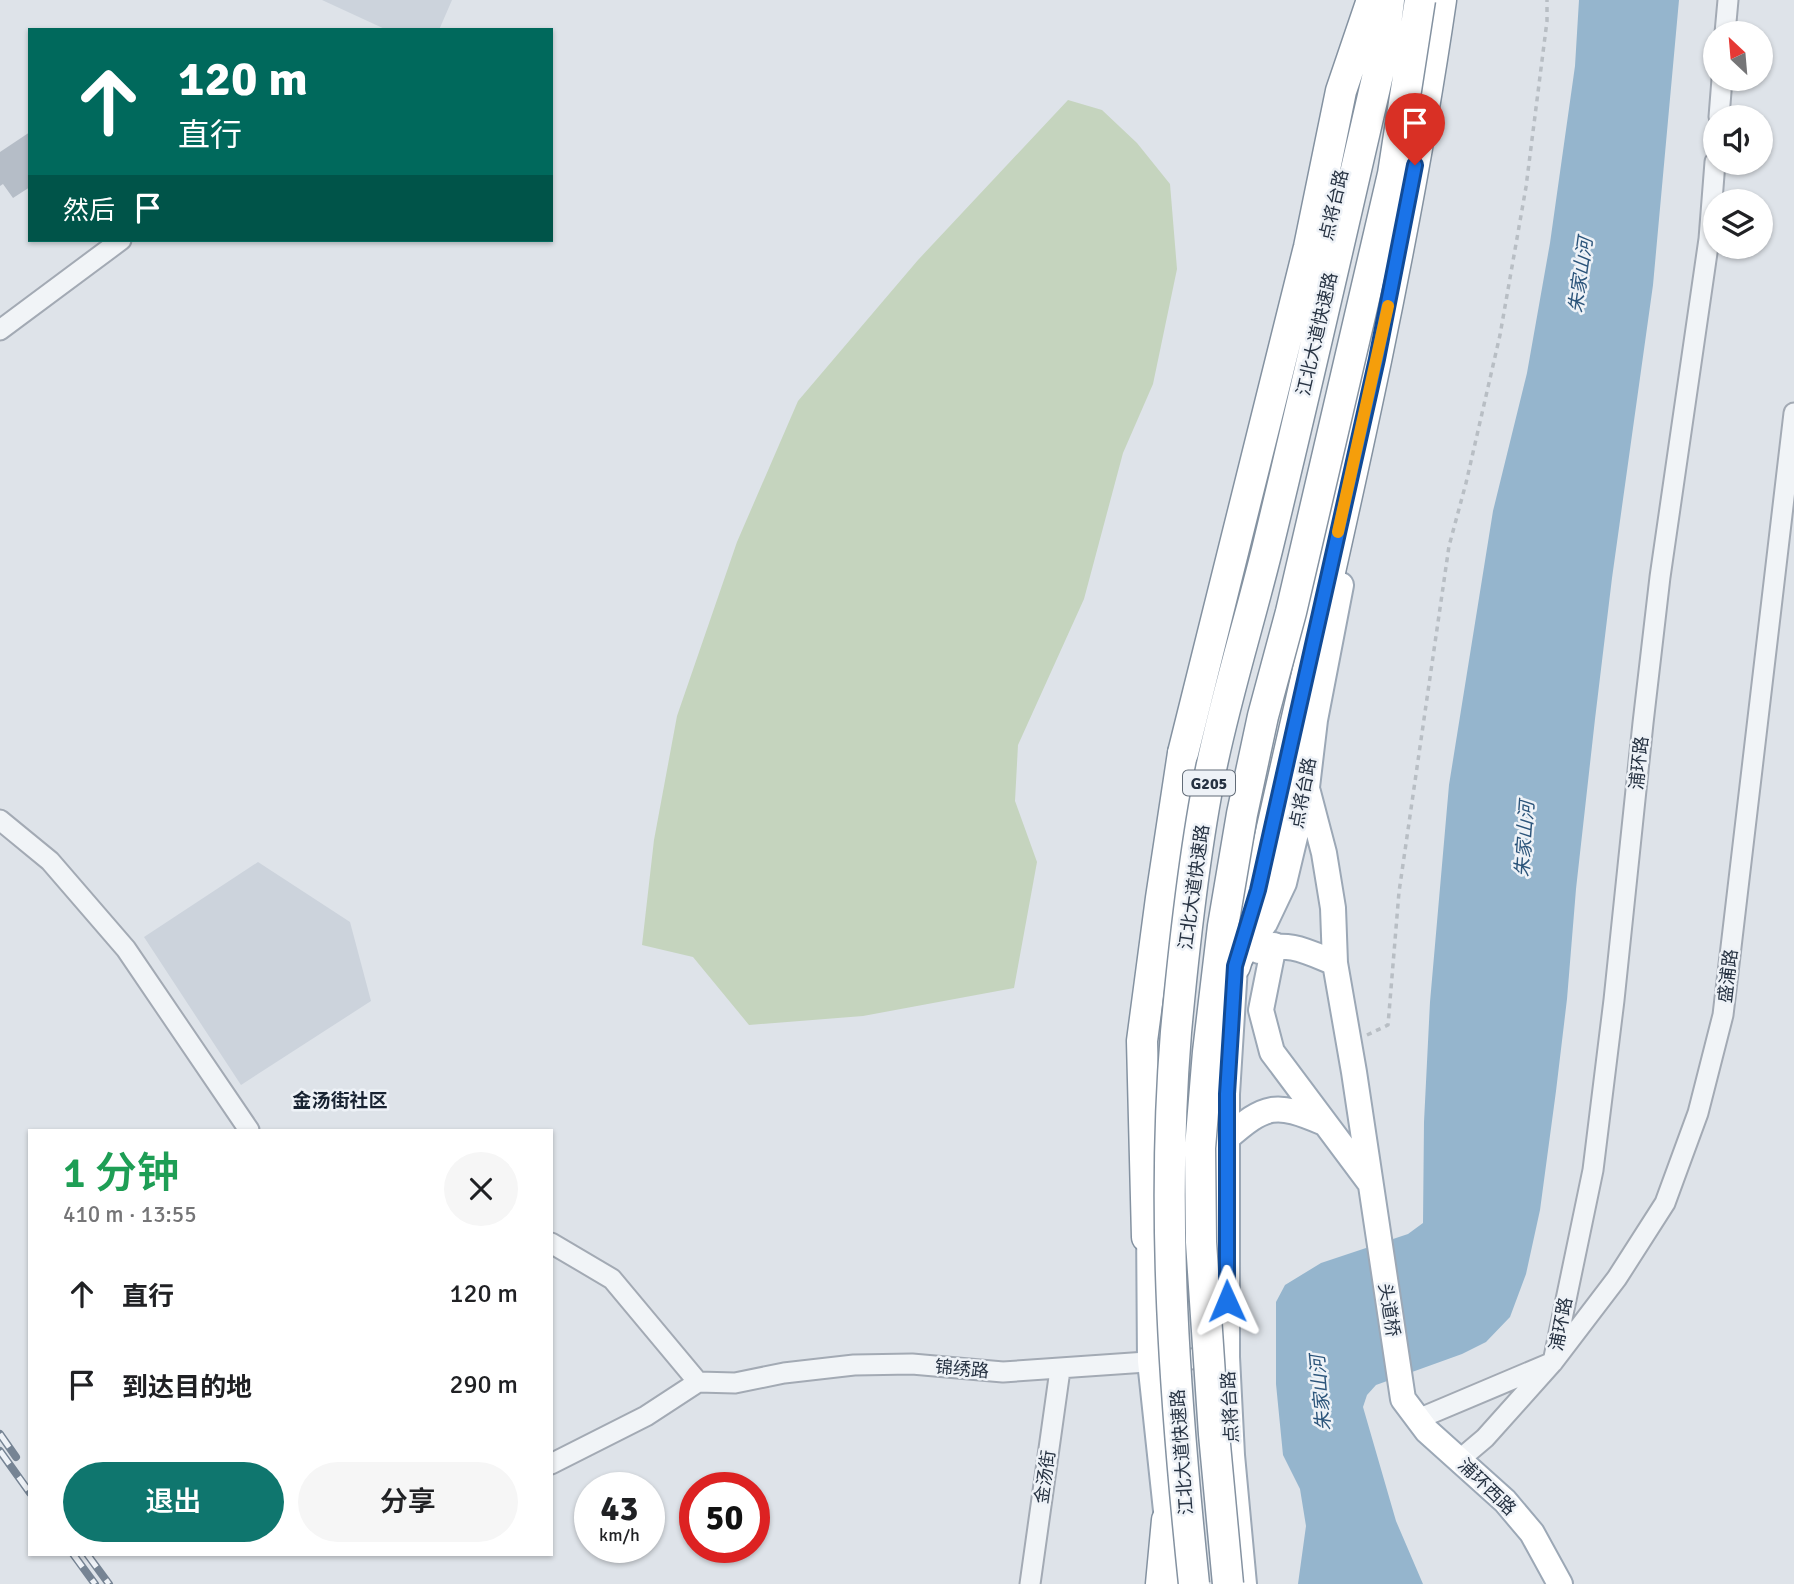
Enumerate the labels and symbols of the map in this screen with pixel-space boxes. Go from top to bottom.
north arrow [1703,21,1773,91]
pin [1385,93,1445,165]
street label: 点将台路 [1315,167,1353,243]
water label: 朱家山河 [1564,232,1599,314]
street label: 江北大道快速路 [1292,270,1342,398]
street label: 浦环路 [1625,735,1653,791]
street label: 点将台路 [1285,756,1321,830]
road number: G205 [1183,770,1235,796]
water label: 朱家山河 [1510,796,1540,878]
street label: 江北大道快速路 [1174,823,1214,951]
street label: 盛浦路 [1714,948,1742,1004]
district label: 金汤街社区 [292,1089,388,1113]
position arrow [1190,1264,1264,1338]
street label: 头道桥 [1374,1282,1404,1338]
street label: 浦环路 [1545,1295,1577,1353]
water label: 朱家山河 [1305,1350,1336,1432]
street label: 锦绣路 [934,1356,990,1382]
street label: 点将台路 [1217,1370,1243,1444]
street label: 江北大道快速路 [1167,1388,1197,1516]
street label: 金汤街 [1030,1449,1060,1505]
street label: 浦环西路 [1453,1454,1521,1520]
speed limit sign: 50 [679,1472,770,1563]

